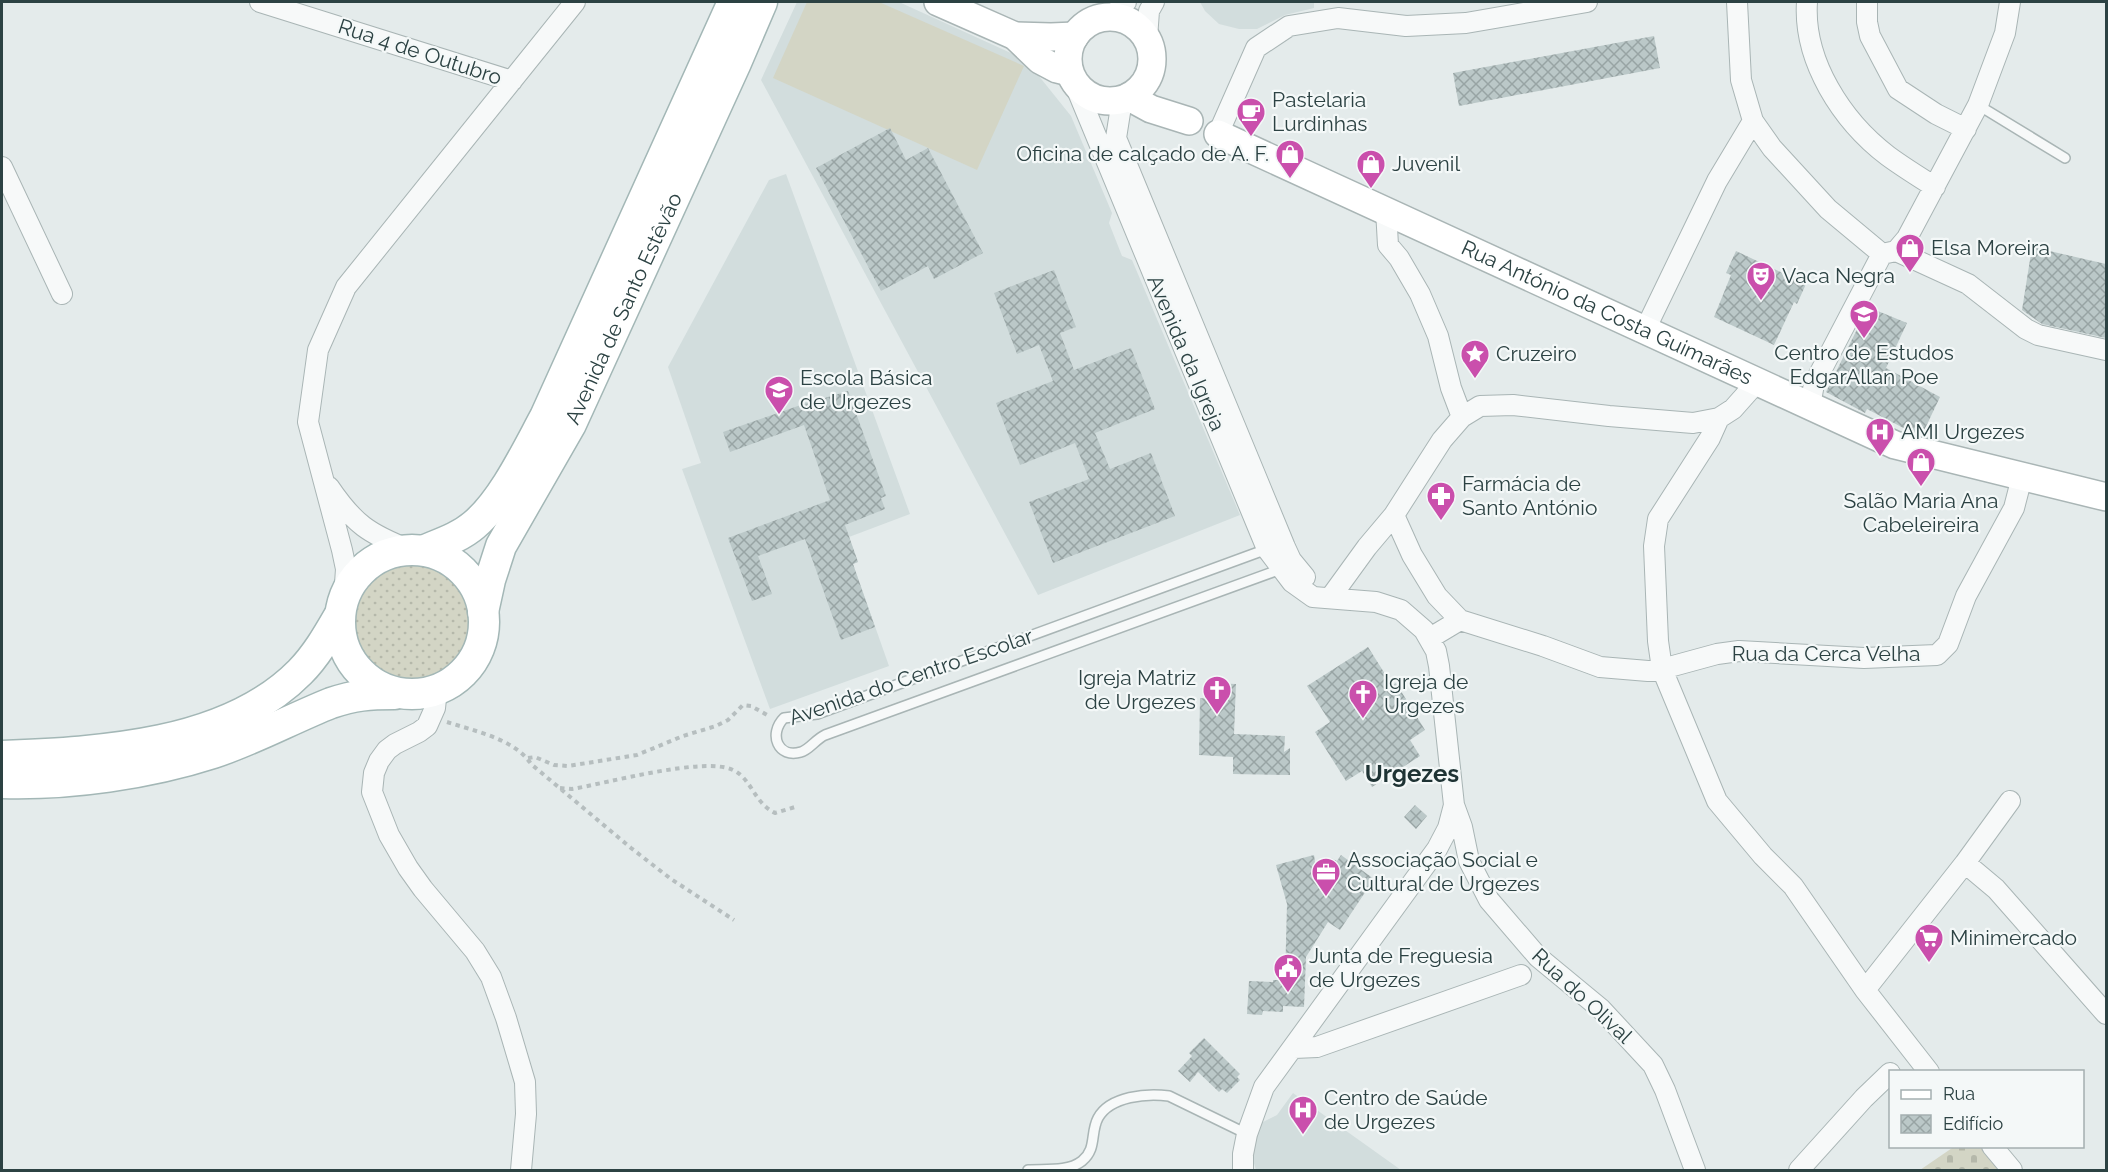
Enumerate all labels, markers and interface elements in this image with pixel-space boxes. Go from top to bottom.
street label: Rua 4 de Outubro [335,13,505,90]
place label: Pastelaria Lurdinhas [1272,87,1367,136]
cafe icon: Pastelaria Lurdinhas [1235,96,1267,138]
shop icon: Oficina de calçado de A. F. [1274,138,1306,180]
place label: Oficina de calçado de A. F. [1016,141,1269,166]
shop icon: Juvenil [1355,148,1387,190]
place label: Juvenil [1392,151,1460,176]
street label: Avenida de Santo Estêvão [560,189,687,428]
shop icon: Elsa Moreira [1894,232,1926,274]
street label: Rua António da Costa Guimarães [1458,235,1757,390]
place label: Elsa Moreira [1931,235,2050,260]
theatre icon: Vaca Negra [1745,260,1777,302]
place label: Vaca Negra [1782,263,1895,288]
street label: Avenida da Igreja [1142,271,1231,434]
school or university icon: Centro de Estudos EdgarAllan Poe [1848,298,1880,340]
place icon: Cruzeiro [1459,338,1491,380]
place label: Centro de Estudos EdgarAllan Poe [1774,340,1954,389]
place label: Cruzeiro [1496,341,1577,366]
place label: Escola Básica de Urgezes [800,365,932,414]
school or university icon: Escola Básica de Urgezes [763,374,795,416]
hospital icon: AMI Urgezes [1864,416,1896,458]
place label: AMI Urgezes [1901,419,2025,444]
shop icon: Salão Maria Ana Cabeleireira [1905,446,1937,488]
place label: Farmácia de Santo António [1462,471,1597,520]
pharmacy icon: Farmácia de Santo António [1425,480,1457,522]
place label: Salão Maria Ana Cabeleireira [1844,488,1998,537]
street label: Avenida do Centro Escolar [786,623,1037,730]
street label: Rua da Cerca Velha [1732,641,1920,666]
place label: Igreja Matriz de Urgezes [1078,665,1196,714]
place label: Igreja de Urgezes [1384,669,1468,718]
church icon: Igreja Matriz de Urgezes [1201,674,1233,716]
church icon: Igreja de Urgezes [1347,678,1379,720]
district label: Urgezes [1365,759,1459,788]
place label: Associação Social e Cultural de Urgezes [1347,847,1540,896]
office icon: Associação Social e Cultural de Urgezes [1310,856,1342,898]
supermarket icon: Minimercado [1913,922,1945,964]
place label: Minimercado [1950,925,2077,950]
place label: Junta de Freguesia de Urgezes [1309,943,1493,992]
street label: Rua do Olival [1527,943,1638,1049]
public building icon: Junta de Freguesia de Urgezes [1272,952,1304,994]
legend [1889,1070,2084,1148]
text: Rua [1943,1083,1975,1104]
place label: Centro de Saúde de Urgezes [1324,1085,1488,1134]
hospital icon: Centro de Saúde de Urgezes [1287,1094,1319,1136]
text: Edifício [1943,1113,2003,1134]

